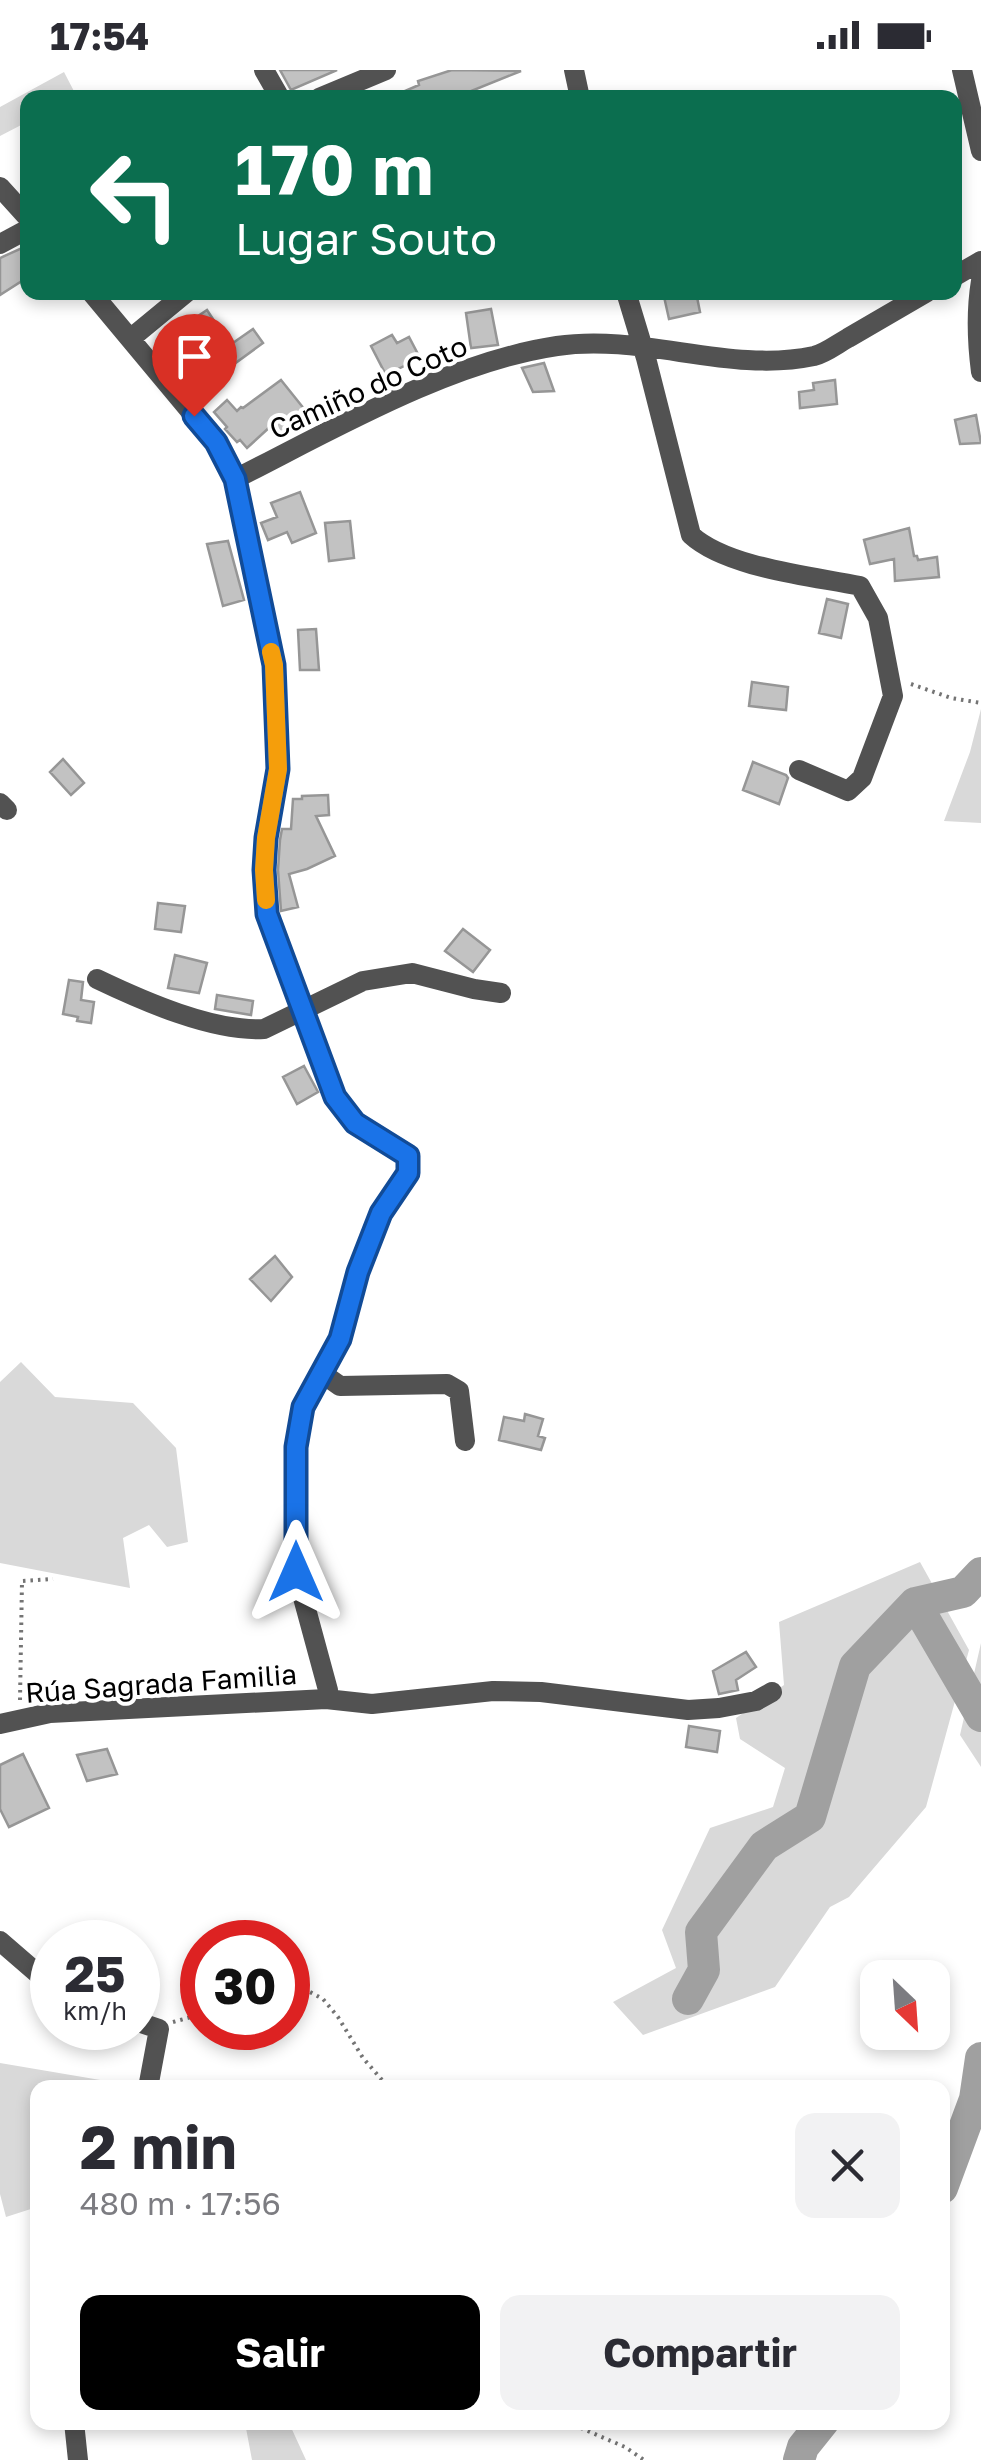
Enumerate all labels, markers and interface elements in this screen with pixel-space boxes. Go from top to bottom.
text: 17:54 [50,13,149,58]
text: 170 m [235,126,433,210]
icon: left [70,130,200,260]
text: Lugar Souto [235,211,497,265]
pin [152,314,237,417]
icon: arrive [167,329,222,384]
street label: Camiño do Coto [264,329,472,445]
position arrow [244,1520,348,1624]
street label: Rúa Sagrada Familia [24,1657,298,1709]
speed limit sign: 30 [180,1920,310,2050]
text: 25 [64,1943,125,2003]
north arrow [860,1960,950,2050]
map controls [860,1960,950,2050]
text: km/h [63,1995,127,2026]
text: 2 min [80,2110,237,2182]
button: close [795,2113,900,2218]
text: 480 m · 17:56 [80,2184,281,2222]
button: Salir [80,2295,480,2410]
button: Compartir [500,2295,900,2410]

